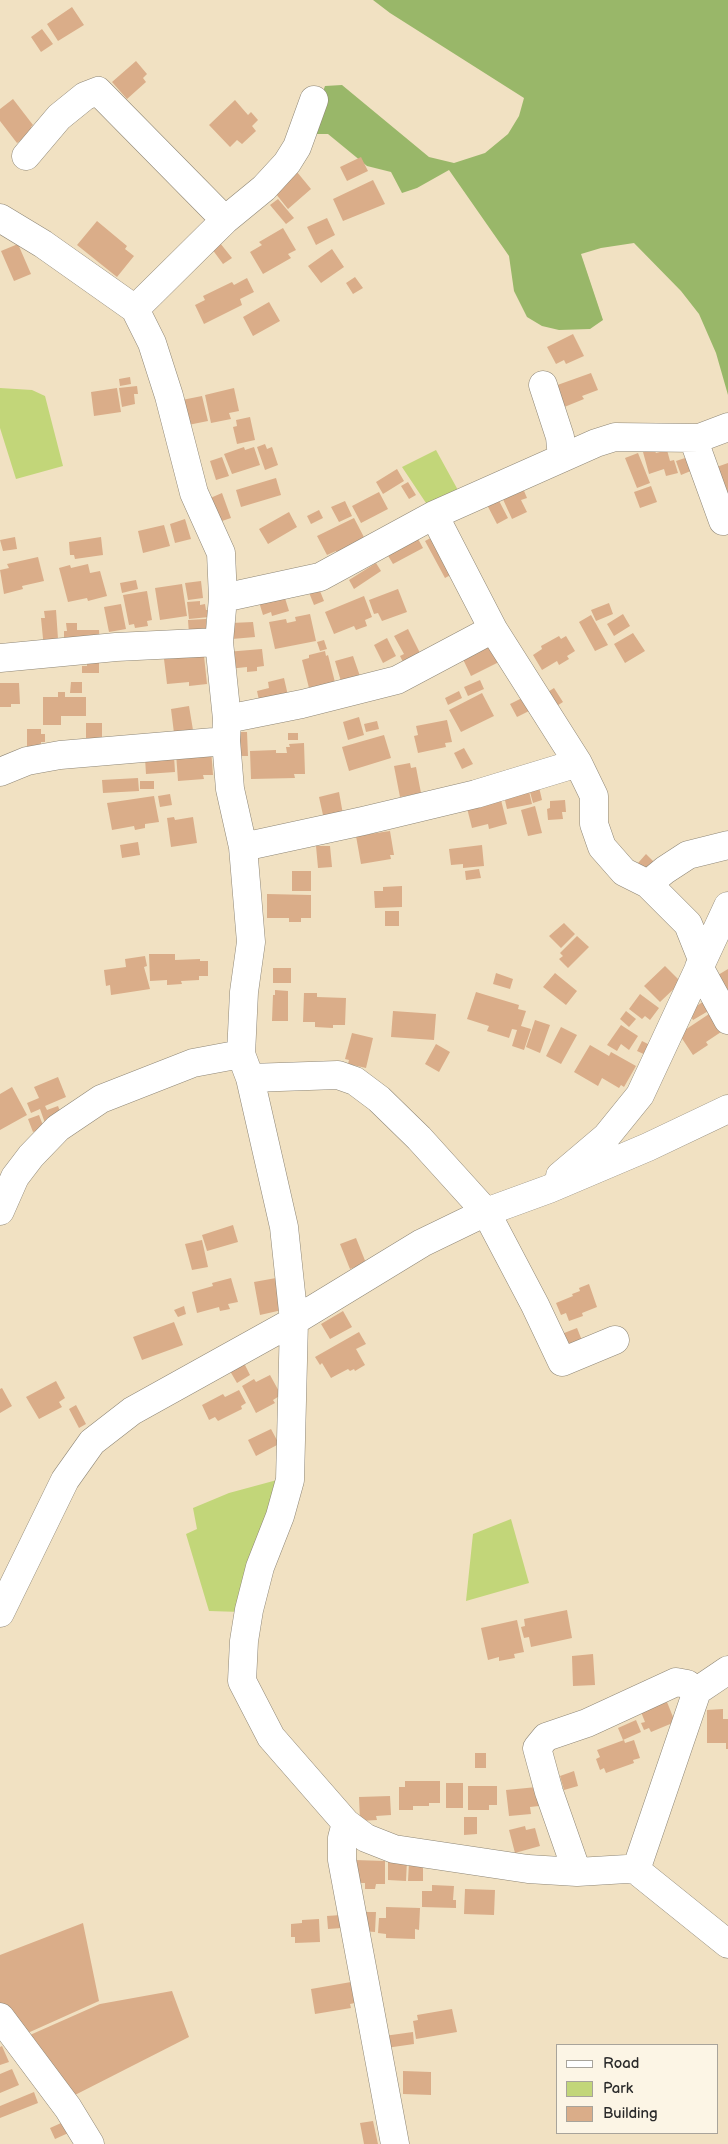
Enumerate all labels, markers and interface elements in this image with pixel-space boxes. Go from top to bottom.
legend [556,2044,718,2134]
text: Road [603,2054,639,2073]
text: Park [603,2079,633,2098]
text: Building [603,2104,658,2123]

